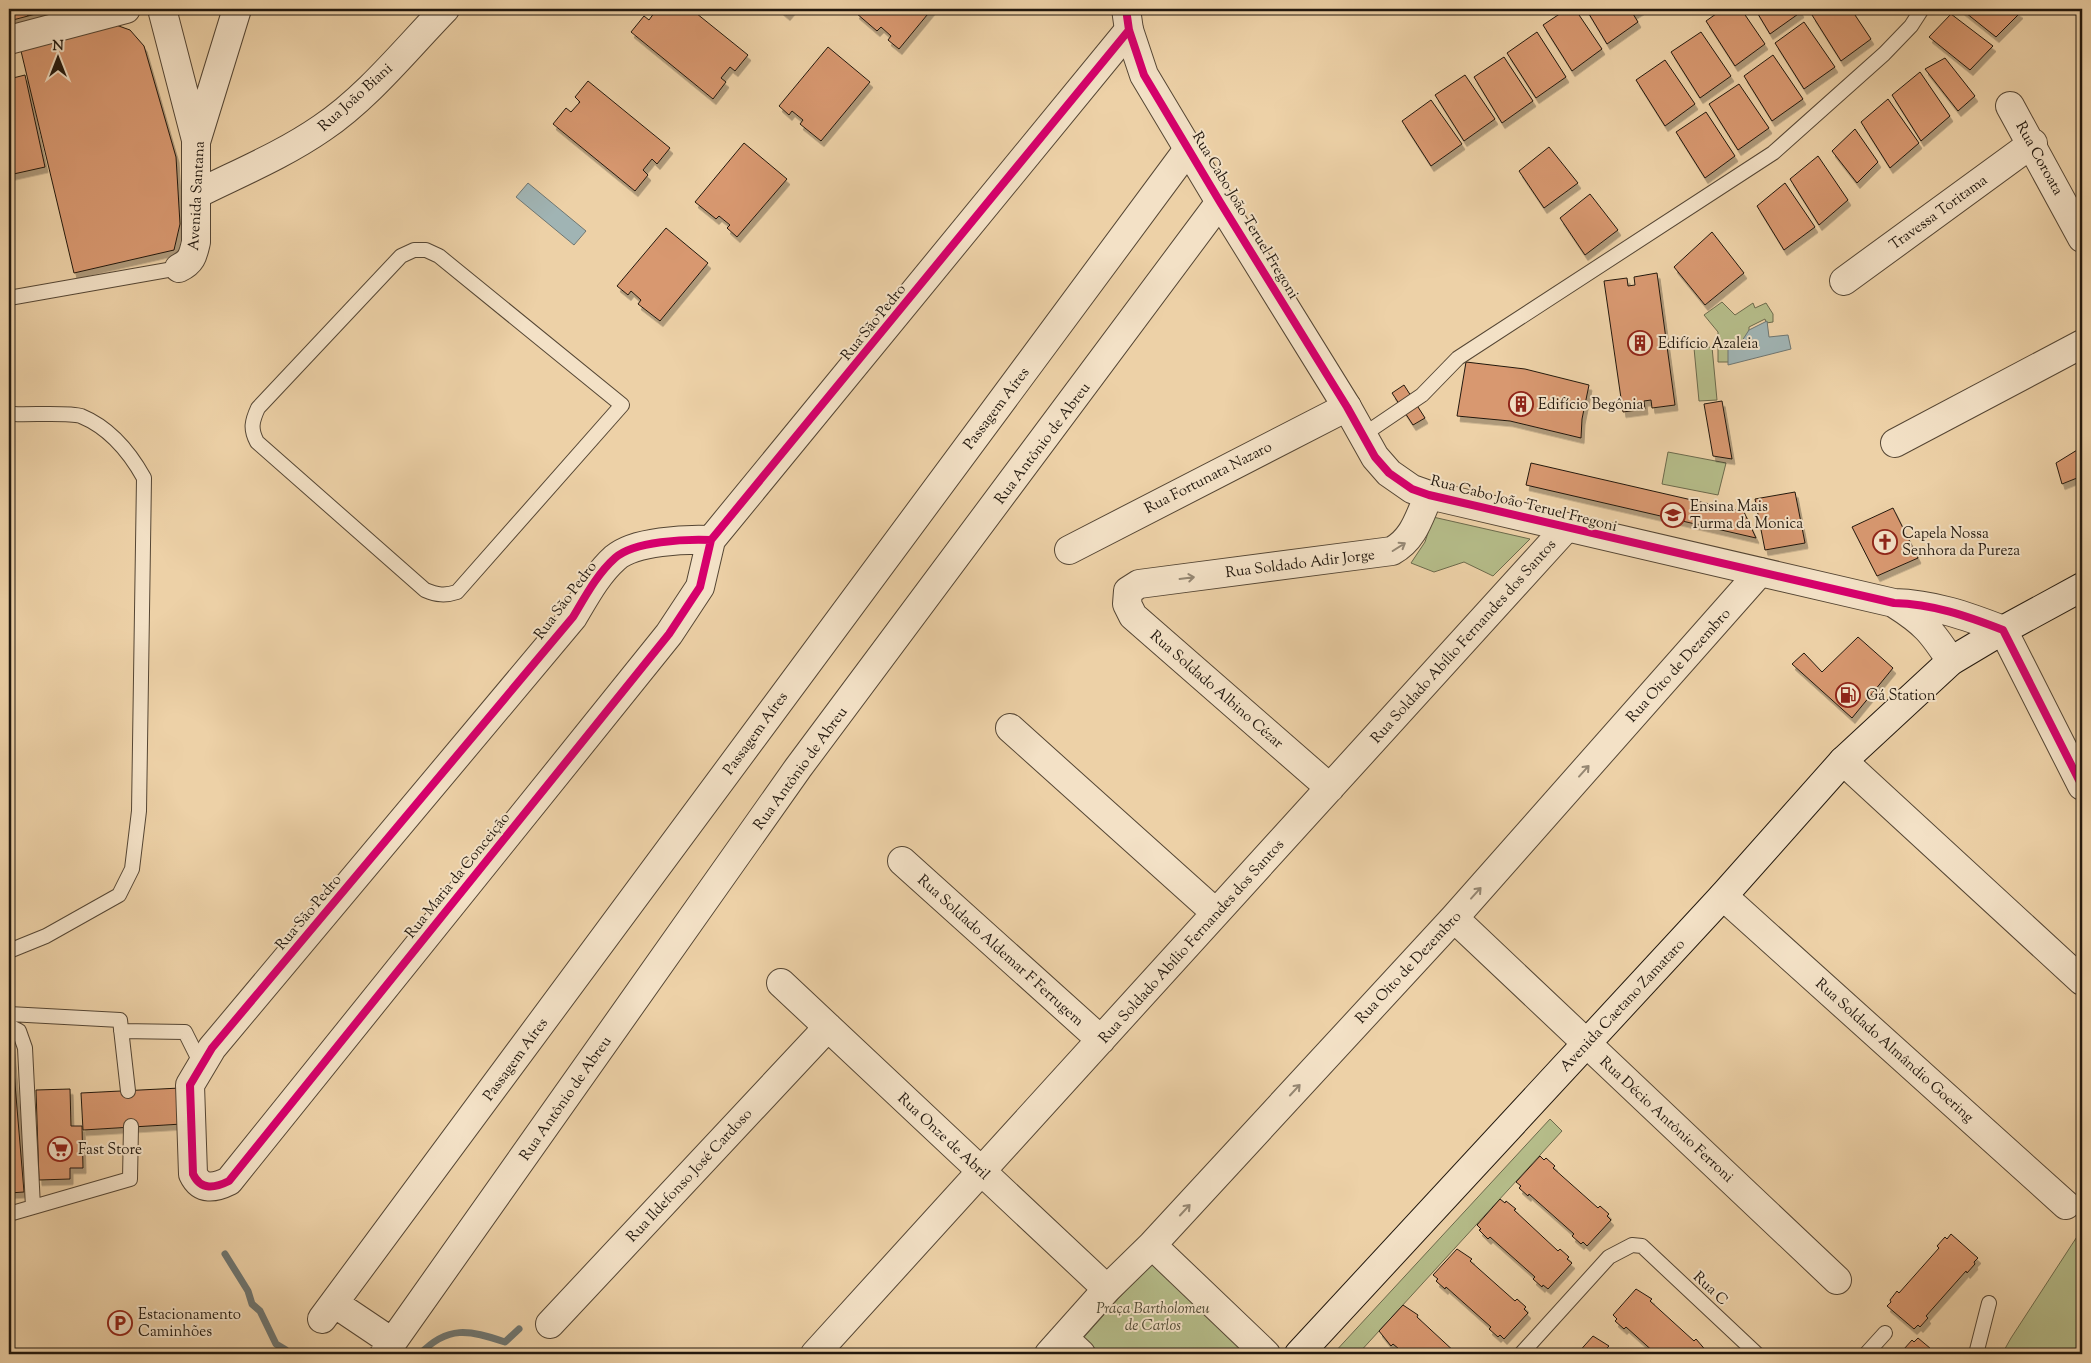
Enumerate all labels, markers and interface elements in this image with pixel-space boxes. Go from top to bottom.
north arrow [32,32,82,82]
text: N [52,37,64,57]
street label: Rua João Biani [314,59,398,137]
street label: Rua Coroata [2010,118,2068,200]
street label: Rua Cabo João Teruel Fregoni [1186,128,1303,303]
street label: Avenida Santana [184,141,211,251]
street label: Travessa Toritama [1886,170,1992,256]
street label: Rua São Pedro [837,280,912,366]
building icon: Edifício Azaleia [1627,330,1653,356]
place label: Edifício Azaleia [1658,334,1759,355]
street label: Passagem Aíres [959,363,1035,455]
street label: Rua Antônio de Abreu [990,378,1096,509]
building icon: Edifício Begônia [1508,391,1534,417]
place label: Edifício Begônia [1538,395,1644,416]
street label: Rua Fortunata Nazaro [1141,437,1276,520]
street label: Rua Cabo João Teruel Fregoni [1428,471,1619,538]
place label: Ensina Mais Turma da Monica [1690,497,1803,535]
school or university icon: Ensina Mais Turma da Monica [1660,502,1686,528]
place label: Capela Nossa Senhora da Pureza [1902,524,2020,562]
church icon: Capela Nossa Senhora da Pureza [1872,529,1898,555]
street label: Rua Soldado Abílio Fernandes dos Santos [1367,535,1562,749]
one-way arrow [1391,541,1405,551]
street label: Rua Soldado Adir Jorge [1224,545,1376,584]
street label: Rua São Pedro [530,557,603,644]
one-way arrow [1179,573,1195,583]
street label: Rua Oito de Dezembro [1622,604,1736,728]
street label: Rua Soldado Albino Cézar [1145,626,1288,754]
fuel station icon: Gá Station [1835,682,1861,708]
place label: Gá Station [1866,686,1936,707]
street label: Passagem Aíres [719,688,794,780]
street label: Rua Antônio de Abreu [749,703,853,835]
one-way arrow [1578,765,1589,778]
street label: Rua Maria da Conceição [401,809,516,943]
street label: Rua Soldado Abílio Fernandes dos Santos [1095,835,1290,1049]
street label: Rua Soldado Aldemar F Ferrugem [912,870,1088,1032]
street label: Rua São Pedro [271,871,347,955]
one-way arrow [1470,886,1481,899]
street label: Rua Oito de Dezembro [1351,907,1467,1029]
street label: Avenida Caetano Zamataro [1556,935,1691,1077]
street label: Rua Soldado Almândio Goering [1810,974,1978,1128]
street label: Passagem Aíres [479,1014,554,1106]
street label: Rua Antônio de Abreu [515,1032,617,1165]
street label: Rua Décio Antônio Ferroni [1594,1052,1738,1188]
one-way arrow [1289,1083,1301,1096]
street label: Rua Onze de Abril [892,1089,994,1185]
street label: Rua Ildefonso José Cardoso [622,1104,758,1248]
supermarket icon: Fast Store [47,1136,73,1162]
place label: Fast Store [78,1140,142,1161]
one-way arrow [1179,1203,1191,1216]
street label: Rua C [1688,1267,1732,1311]
park label: Praça Bartholomeu de Carlos [1096,1299,1210,1337]
place label: Estacionamento Caminhões [138,1305,241,1343]
parking icon: Estacionamento Caminhões [107,1310,133,1336]

